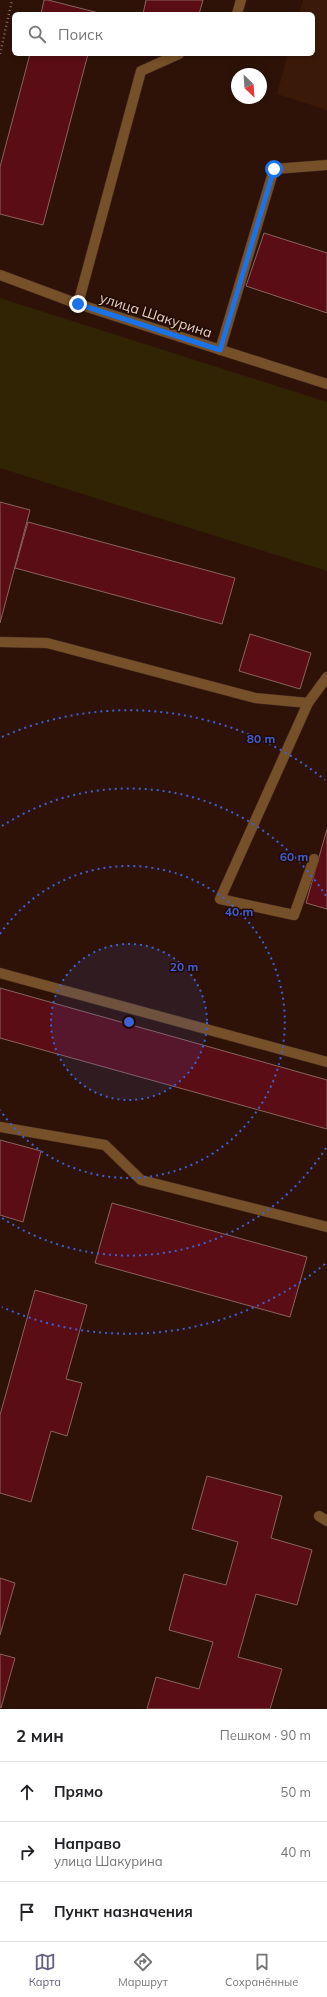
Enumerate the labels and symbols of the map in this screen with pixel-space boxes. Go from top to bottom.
north arrow [231,68,267,104]
route start [265,160,283,178]
street label: улица Шакурина [98,288,214,342]
route end [69,295,87,313]
text: 80 m [247,731,275,746]
text: 60 m [280,849,308,864]
text: 40 m [225,904,253,919]
text: 20 m [170,959,198,974]
centre of rings [122,1015,136,1029]

